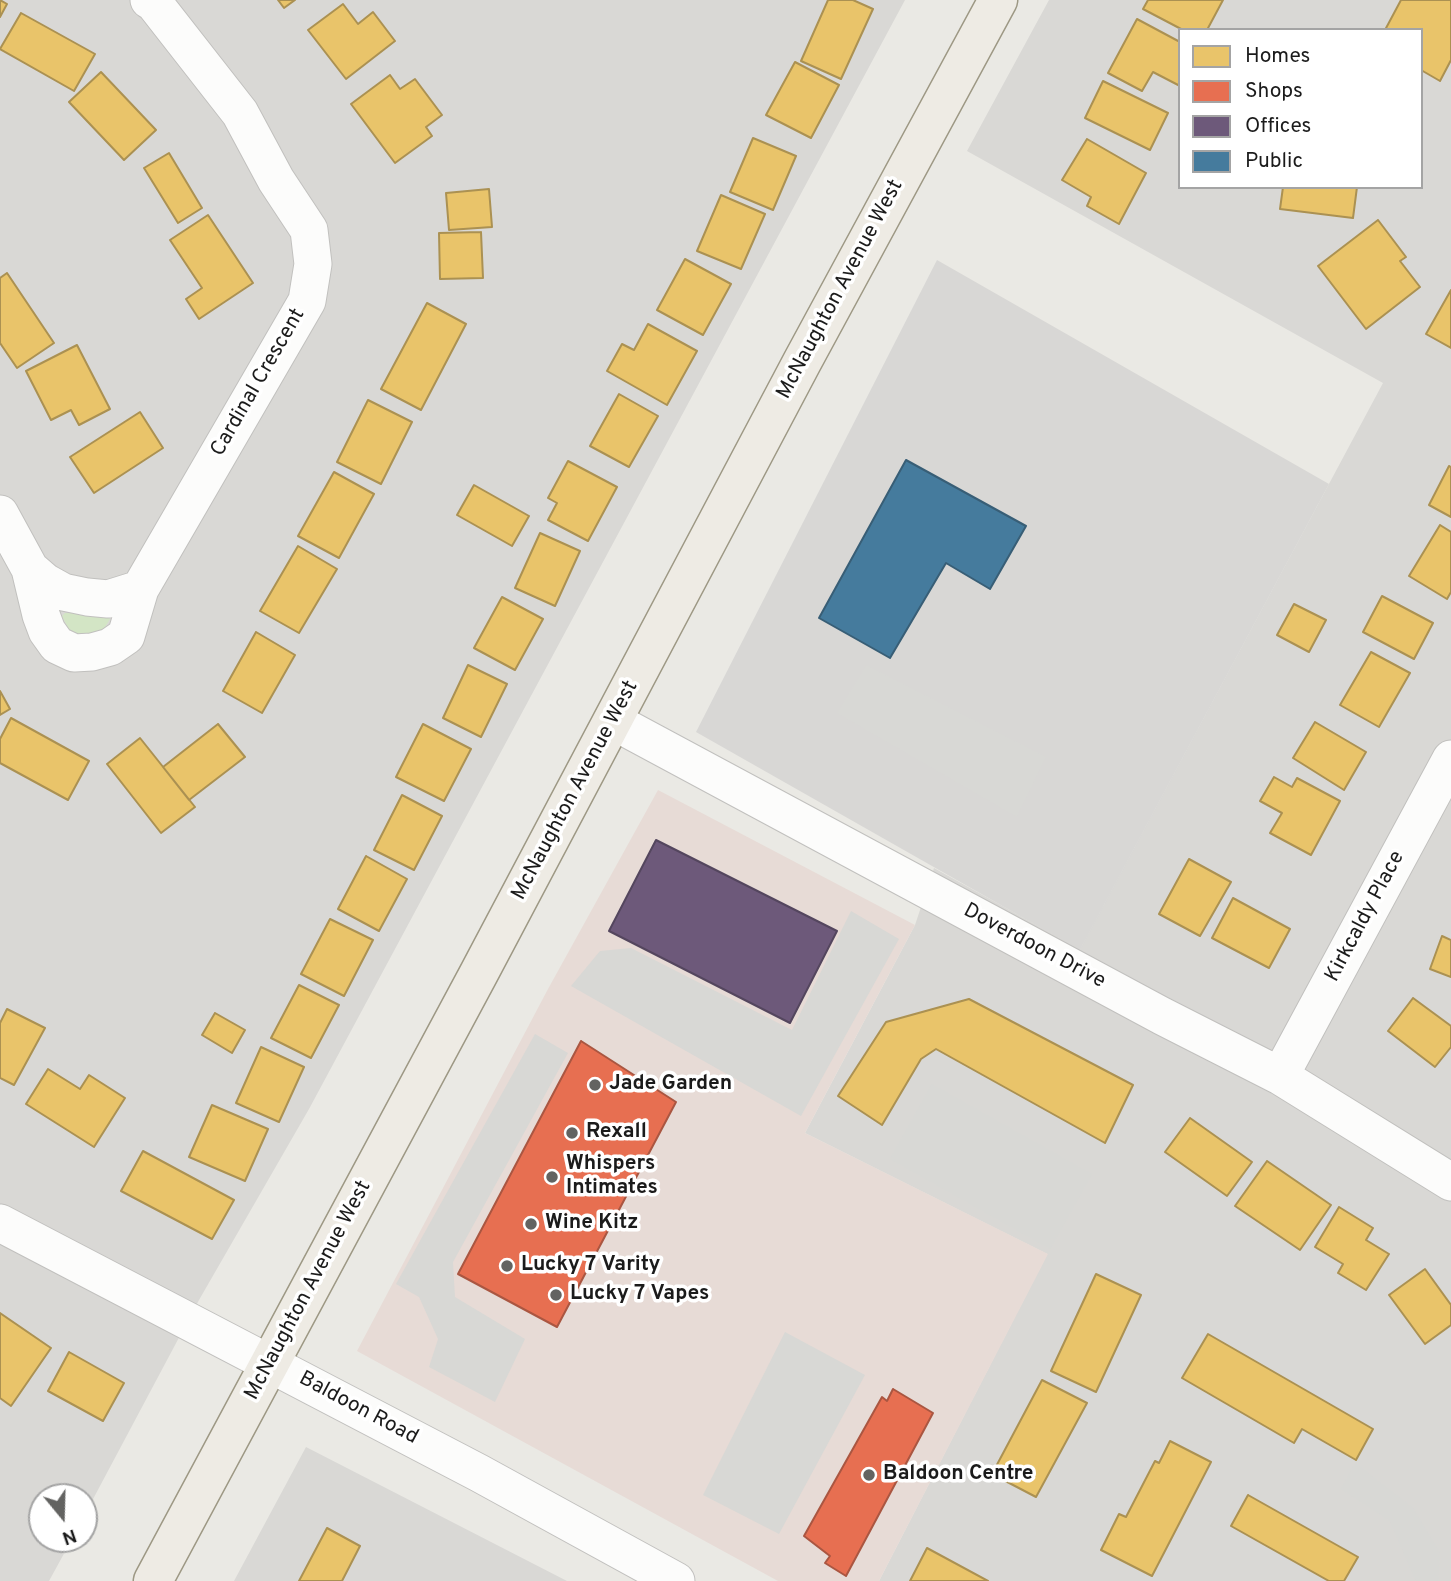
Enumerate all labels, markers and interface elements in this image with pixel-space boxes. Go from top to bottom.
legend [1178,28,1423,189]
text: Homes [1245,43,1310,70]
text: Shops [1245,78,1303,105]
text: Offices [1245,113,1311,140]
text: Public [1245,148,1303,175]
street label: McNaughton Avenue West [772,176,910,404]
street label: Cardinal Crescent [206,305,312,461]
street label: McNaughton Avenue West [507,677,645,905]
street label: Kirkcaldy Place [1321,847,1411,987]
street label: Doverdoon Drive [959,899,1109,995]
place label: Jade Garden [609,1072,732,1098]
marker: Jade Garden [587,1077,603,1093]
place label: Rexall [586,1120,647,1146]
marker: Rexall [564,1125,580,1141]
place label: Whispers Intimates [566,1152,658,1202]
marker: Whispers Intimates [544,1169,560,1185]
street label: McNaughton Avenue West [240,1177,378,1405]
place label: Wine Kitz [545,1211,639,1237]
marker: Wine Kitz [523,1216,539,1232]
place label: Lucky 7 Varity [521,1253,661,1279]
marker: Lucky 7 Varity [499,1258,515,1274]
place label: Lucky 7 Vapes [570,1282,709,1308]
marker: Lucky 7 Vapes [548,1287,564,1303]
street label: Baldoon Road [294,1367,422,1451]
place label: Baldoon Centre [883,1462,1034,1488]
marker: Baldoon Centre [861,1467,877,1483]
north arrow [28,1483,98,1553]
text: N [59,1522,80,1550]

